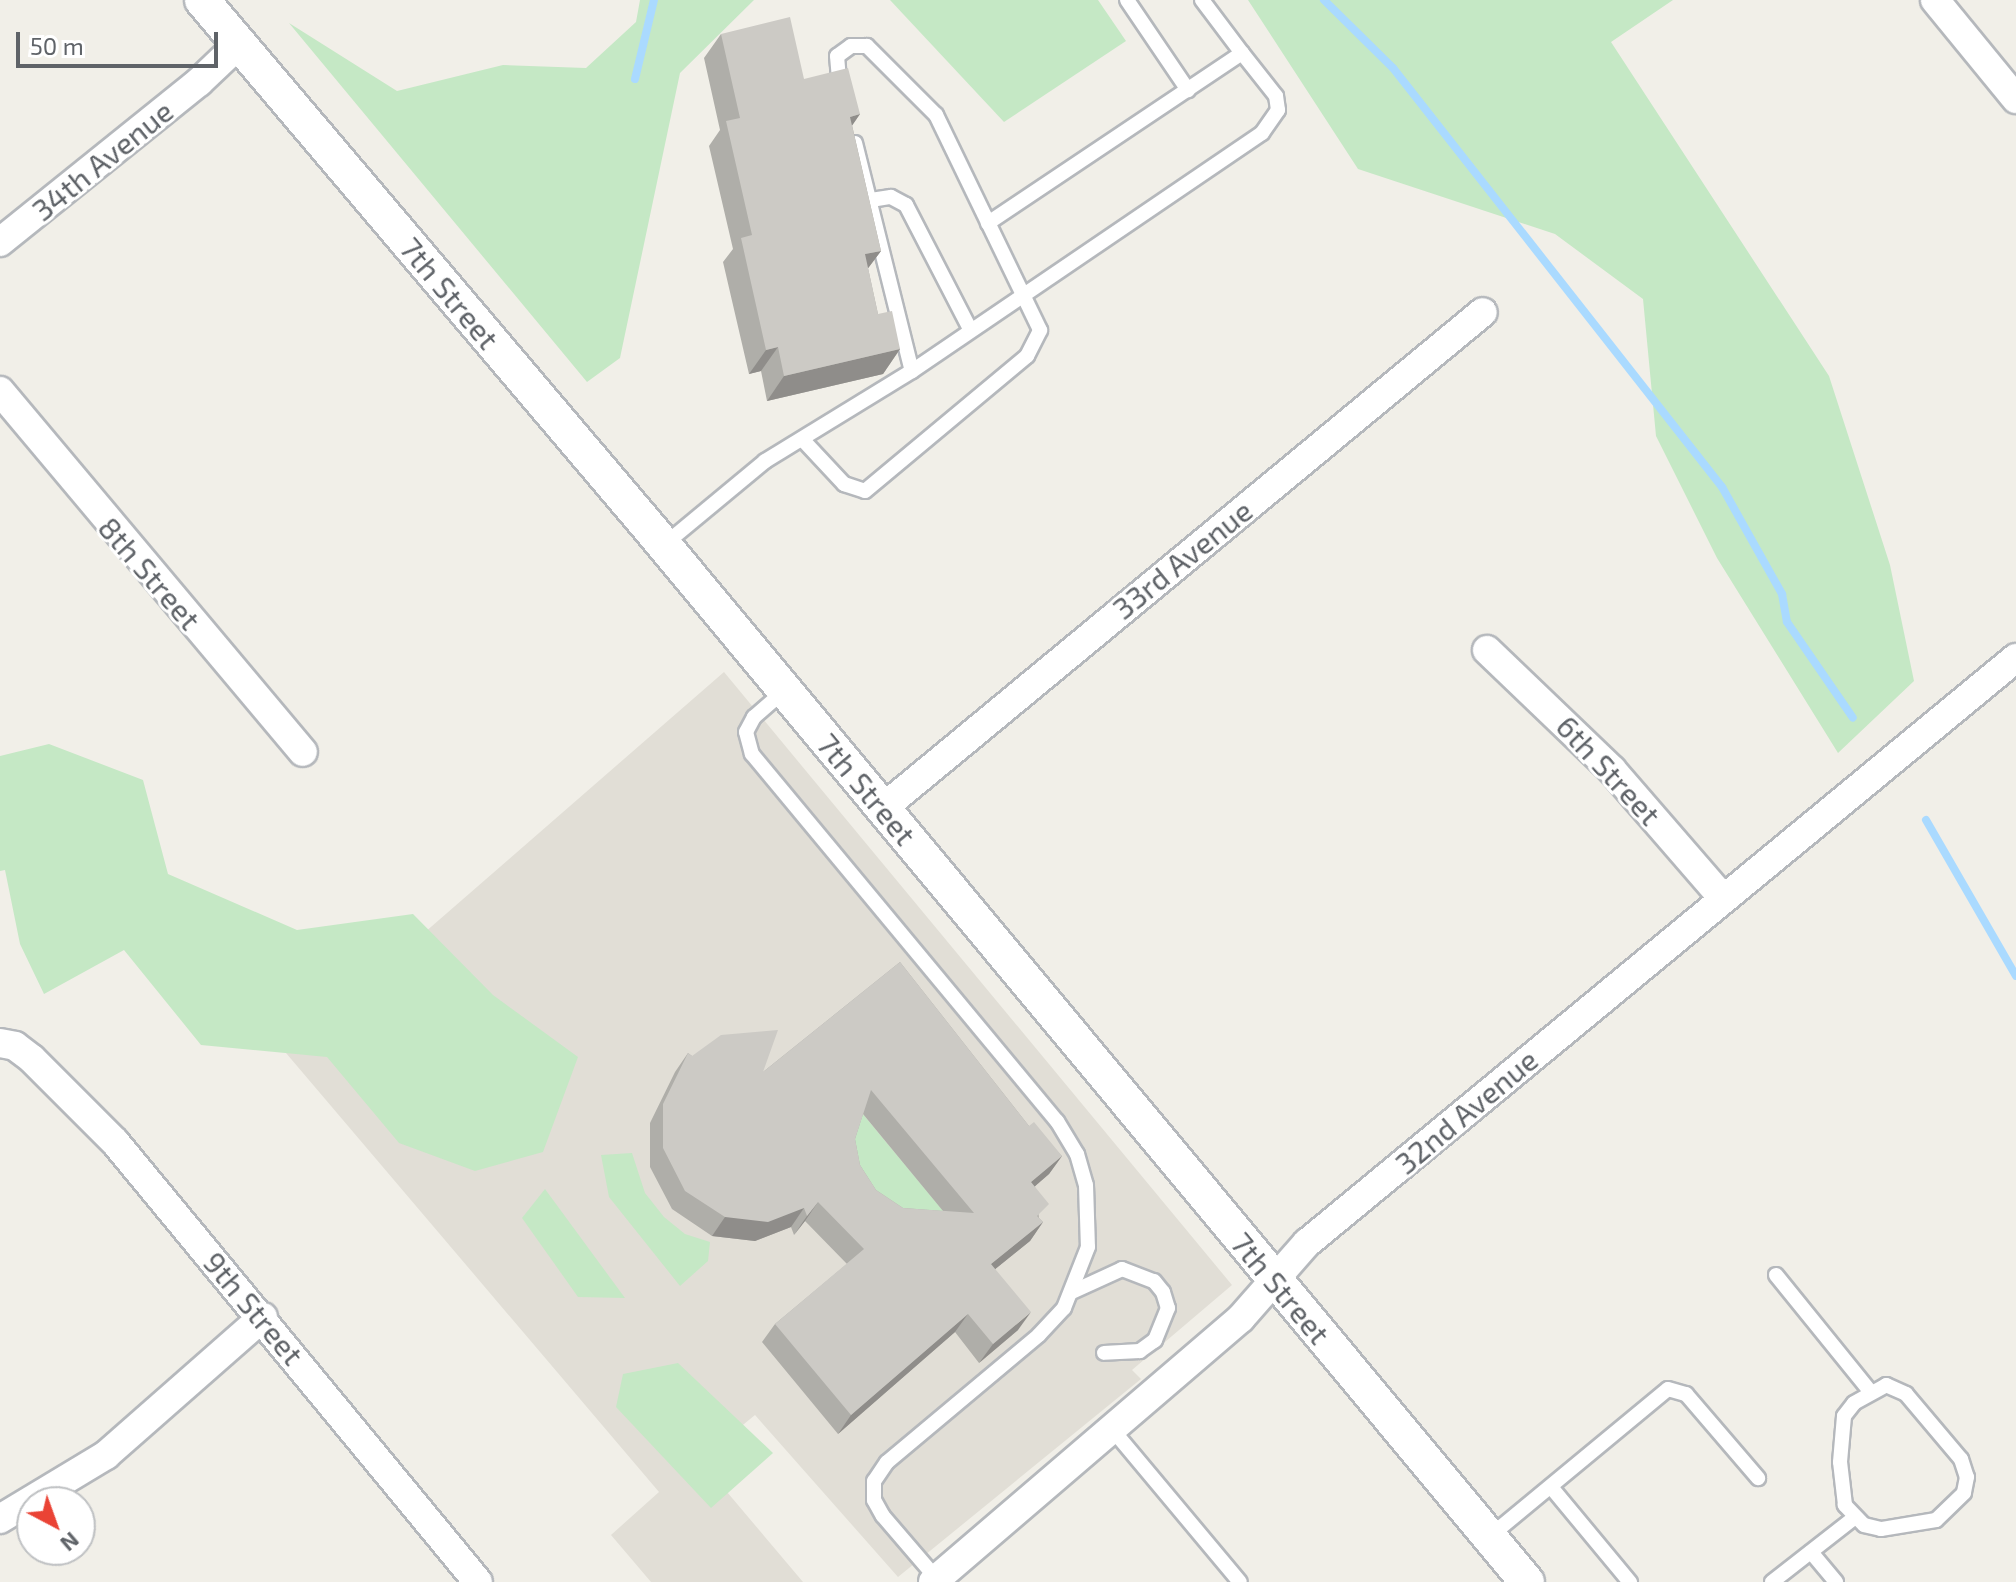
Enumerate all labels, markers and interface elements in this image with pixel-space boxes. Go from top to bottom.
scale bar [20,16,222,66]
text: 50 m [30,31,84,60]
street label: 34th Avenue [24,92,180,228]
street label: 7th Street [393,230,507,356]
street label: 33rd Avenue [1105,492,1259,626]
street label: 8th Street [91,509,209,637]
street label: 6th Street [1549,708,1669,832]
street label: 7th Street [810,726,924,852]
street label: 32nd Avenue [1387,1041,1545,1181]
street label: 7th Street [1224,1225,1338,1351]
street label: 9th Street [196,1244,312,1372]
north arrow [16,1486,96,1566]
text: N [56,1528,85,1558]

